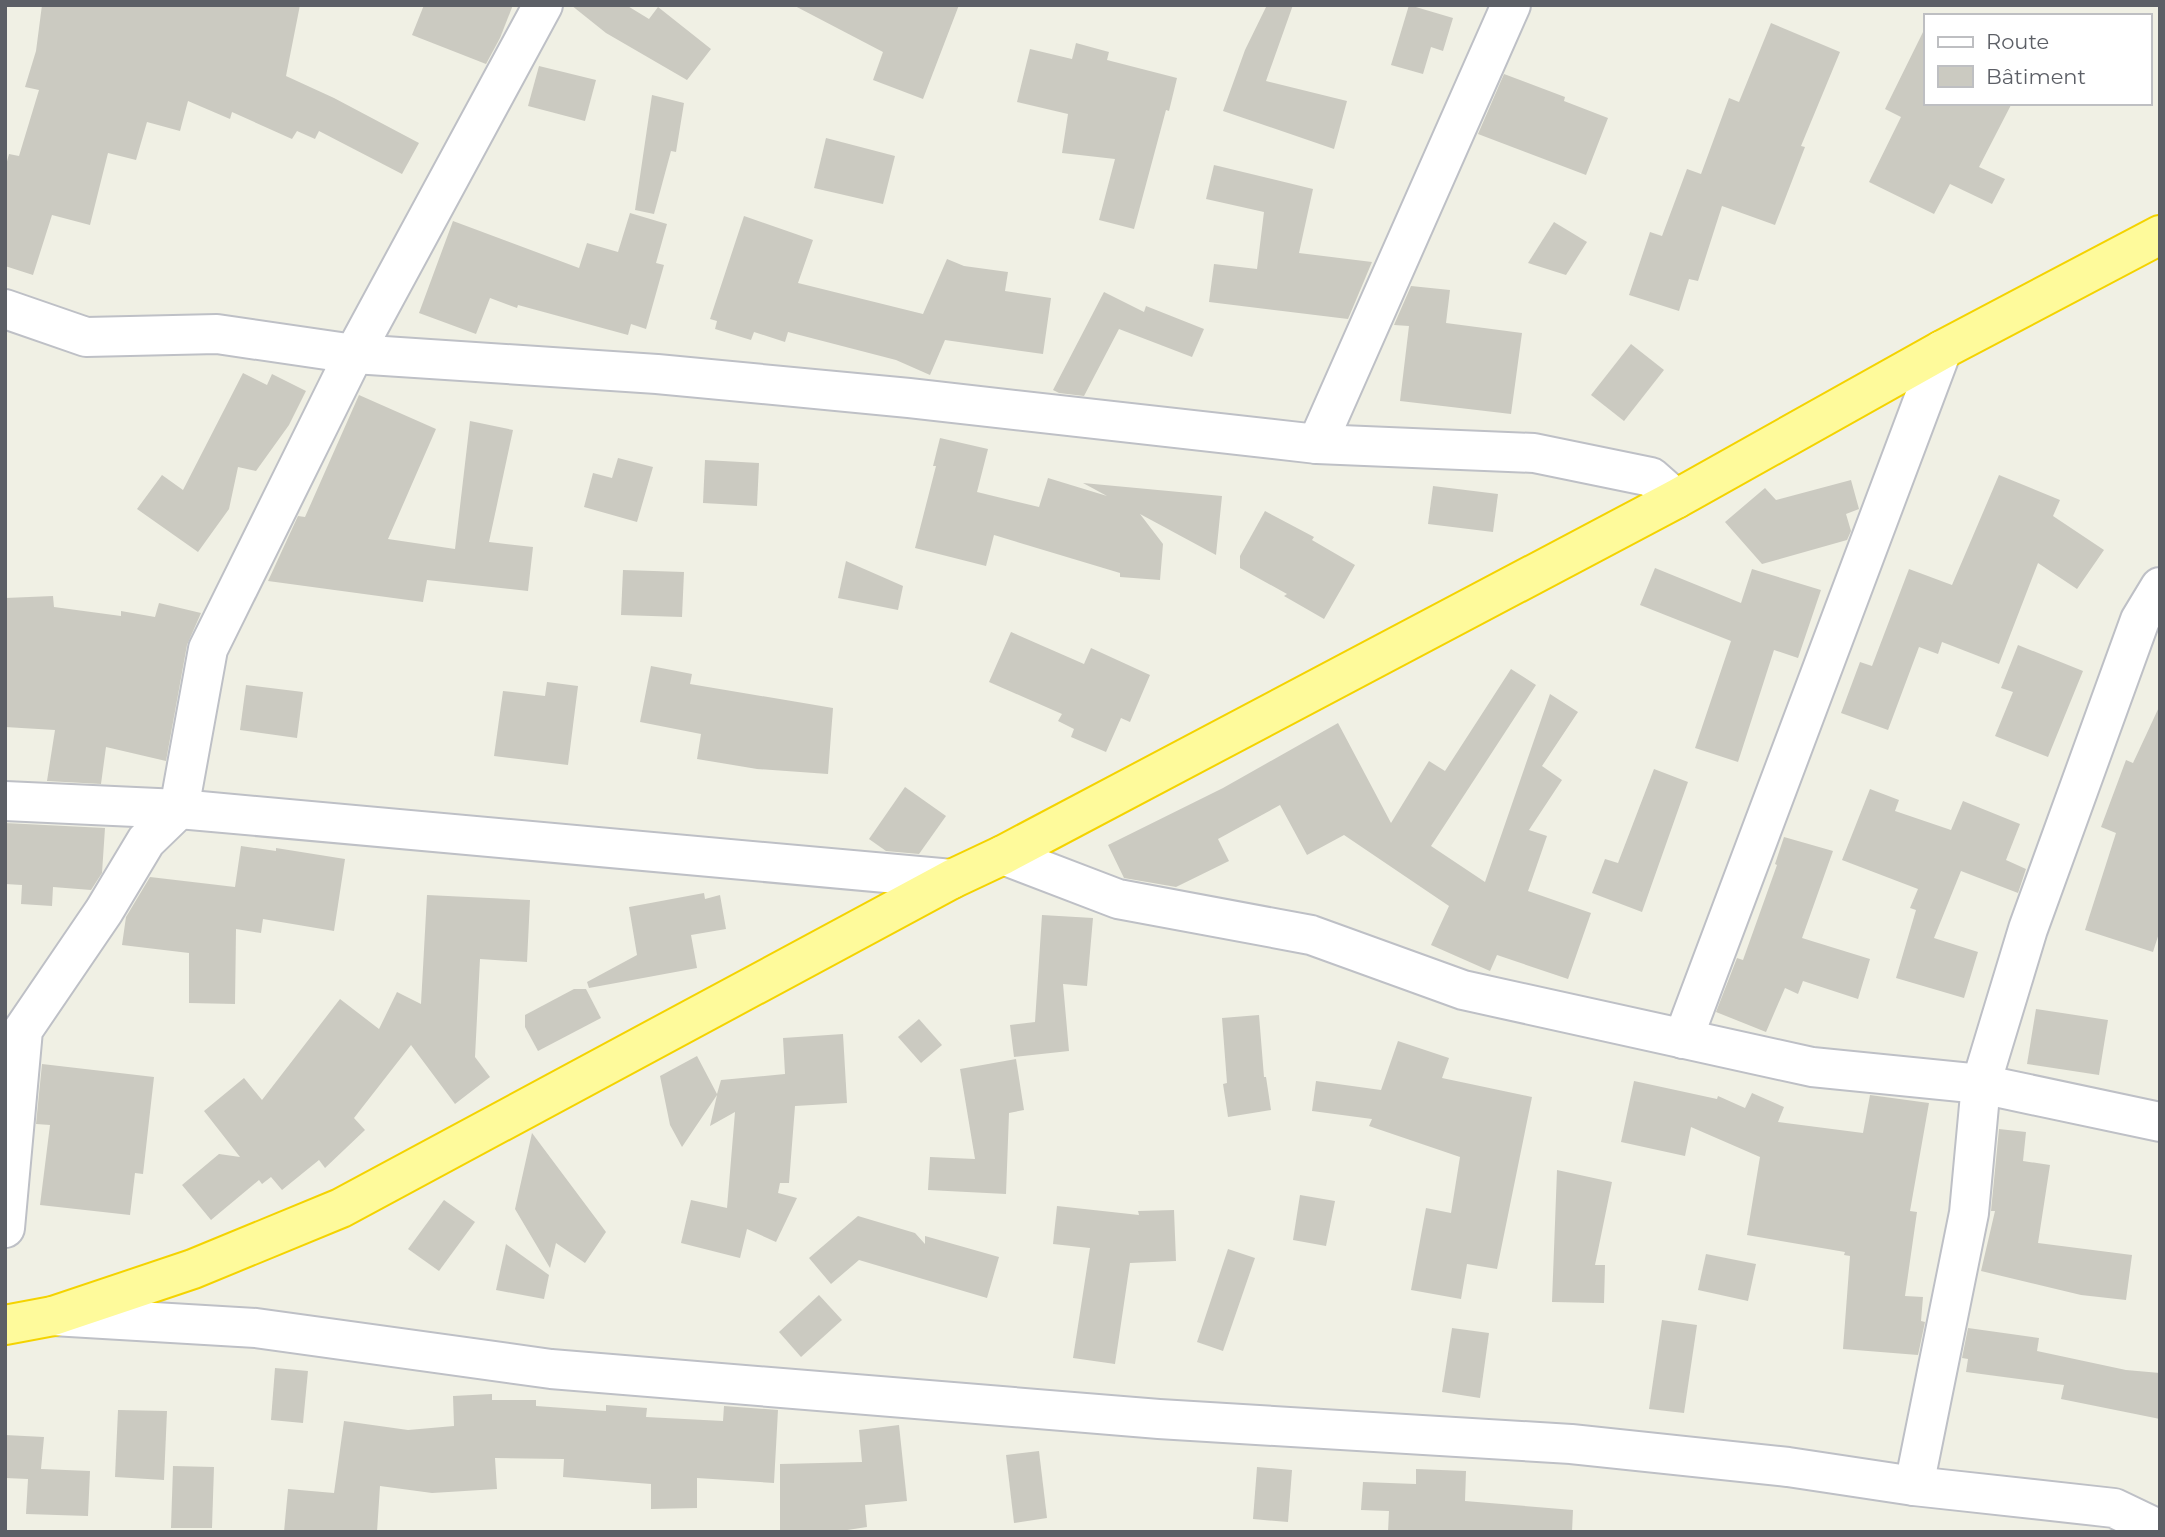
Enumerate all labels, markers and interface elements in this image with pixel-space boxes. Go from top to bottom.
legend [1924,14,2151,105]
text: Route [1986,29,2049,54]
text: Bâtiment [1986,64,2086,89]

